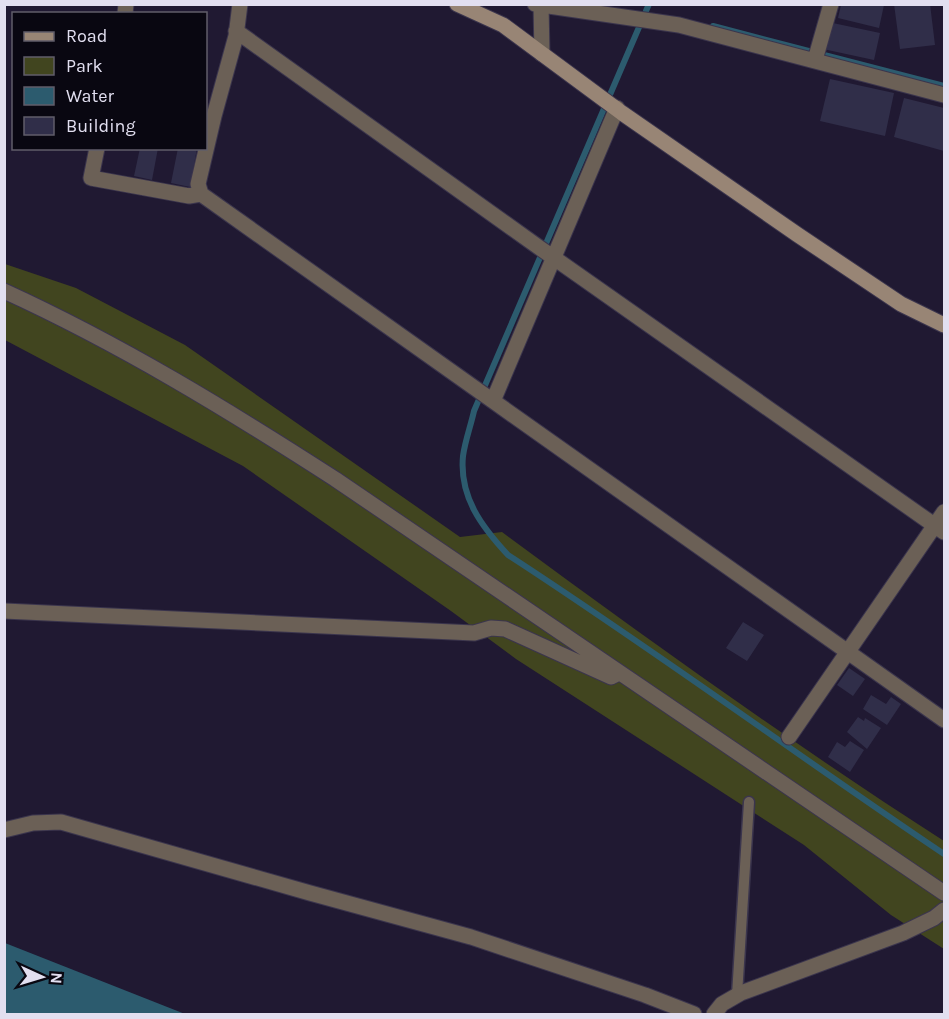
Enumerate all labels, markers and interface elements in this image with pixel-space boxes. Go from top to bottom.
legend [12,12,207,150]
text: Road [66,25,107,47]
text: Park [66,55,103,77]
text: Water [66,85,114,107]
text: Building [66,115,136,137]
north arrow [12,947,72,1007]
text: N [47,972,66,984]

